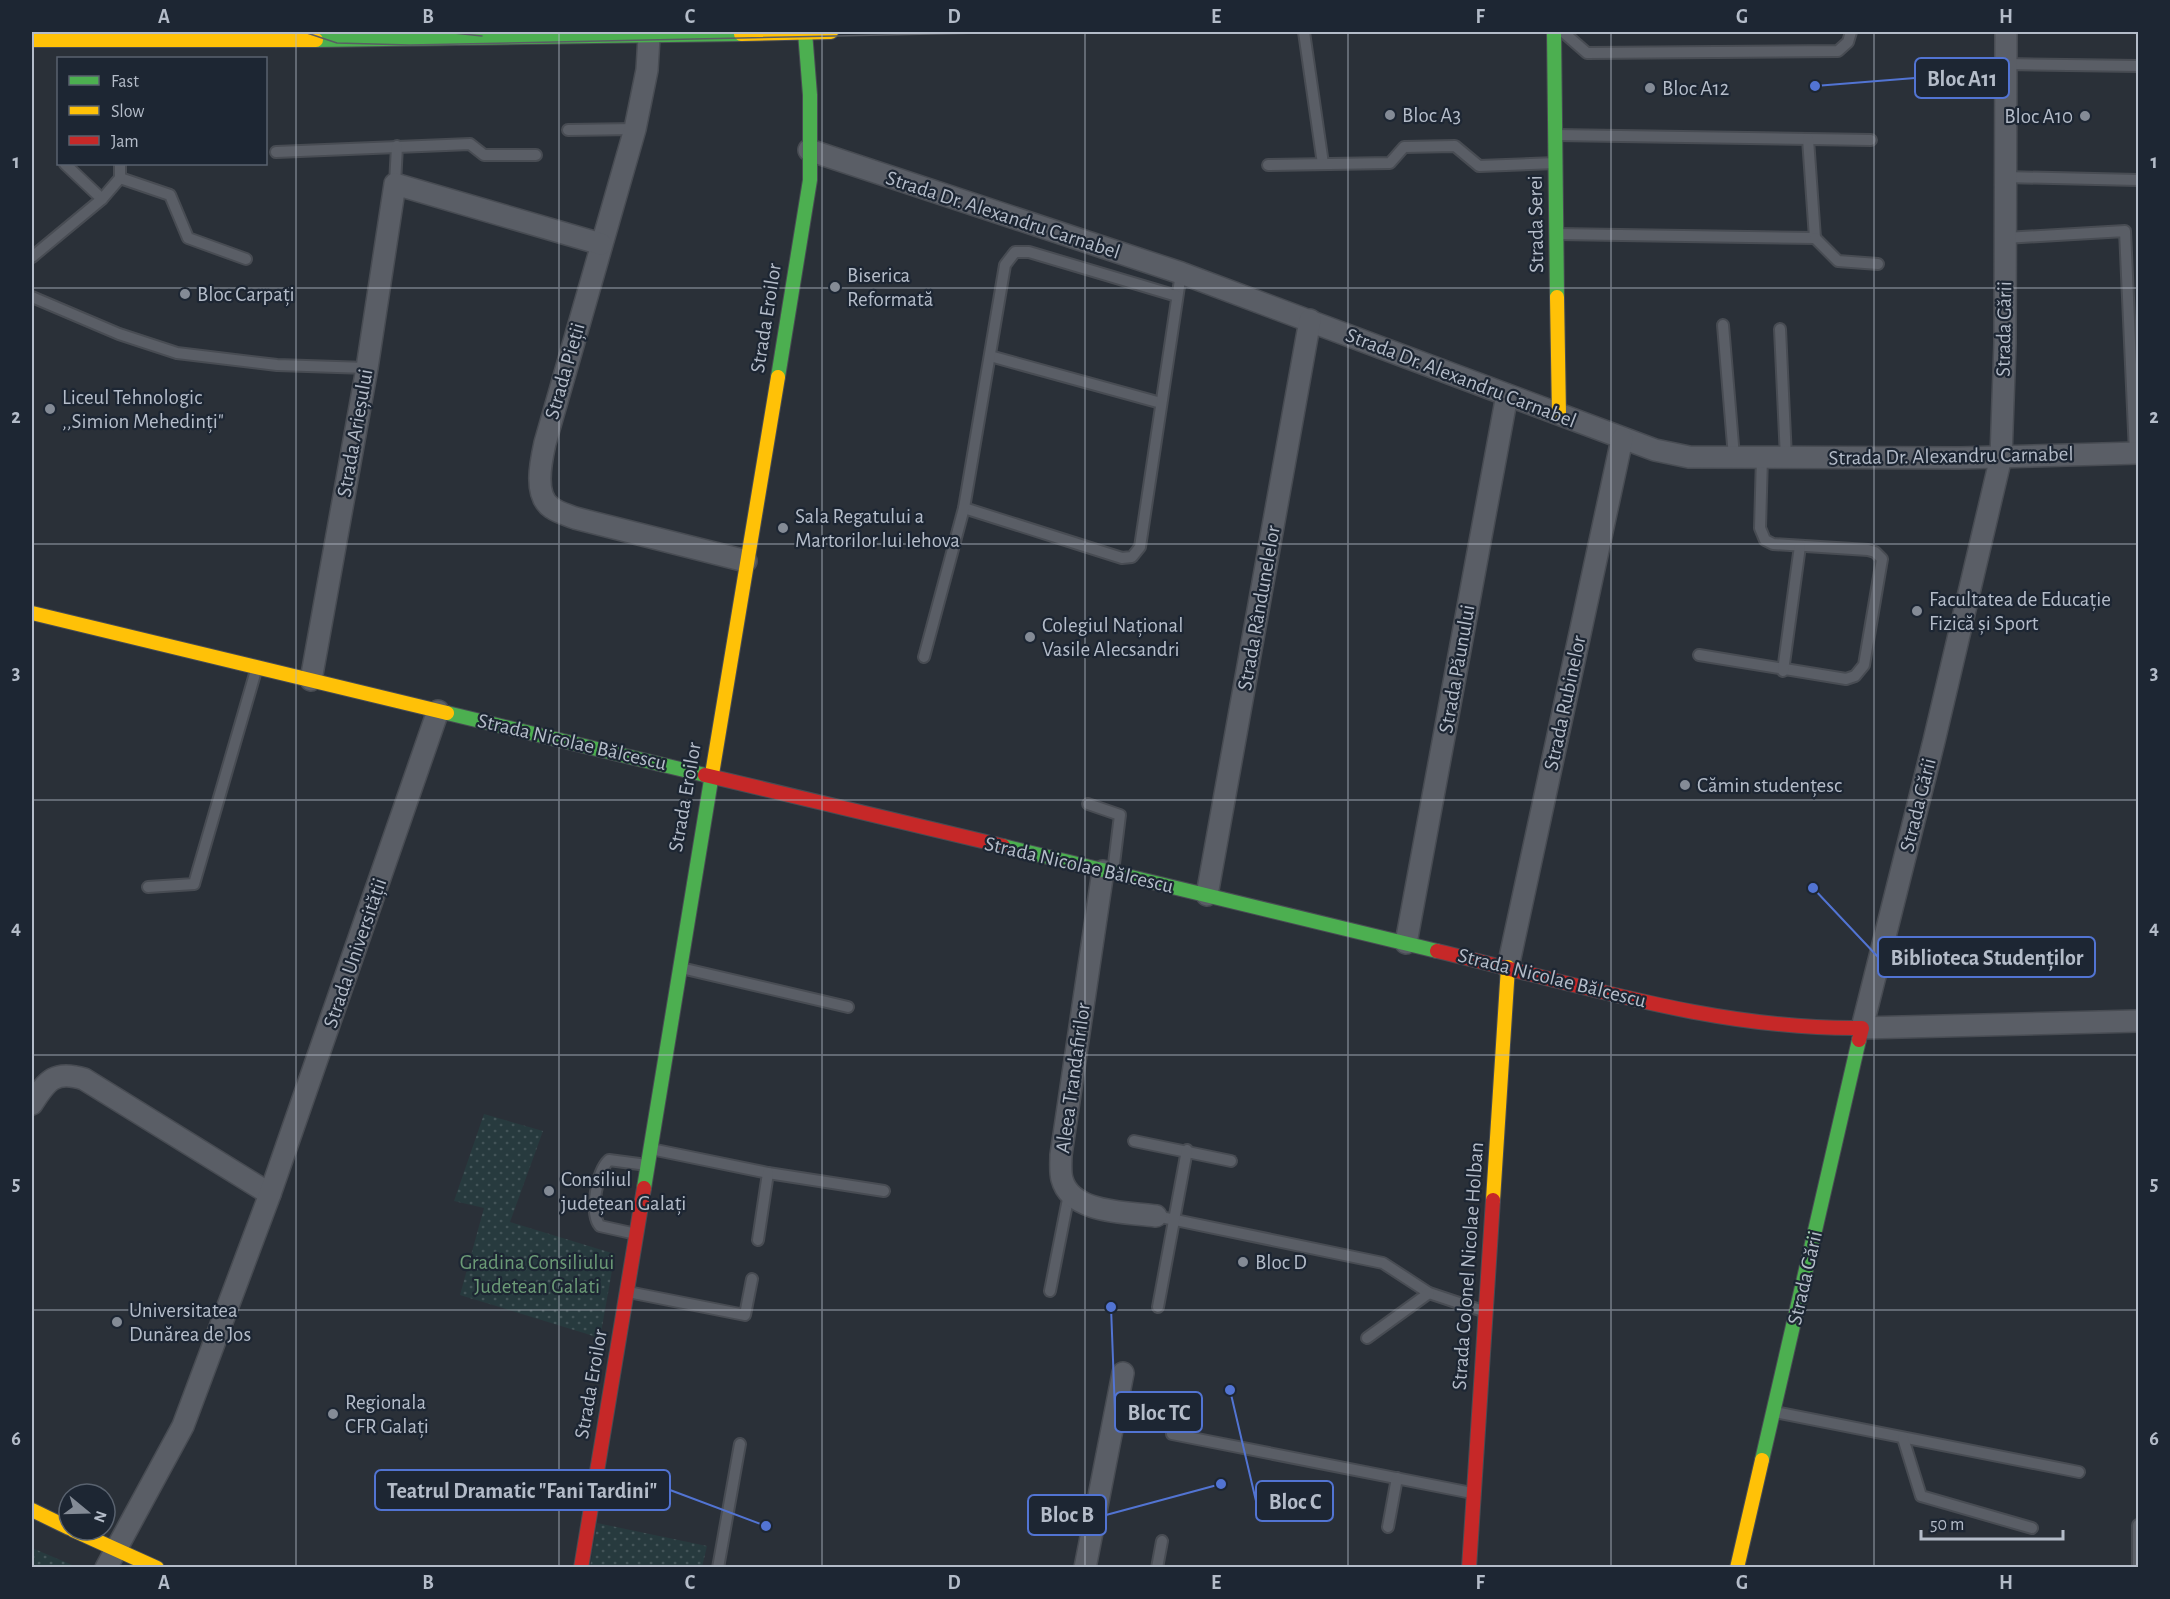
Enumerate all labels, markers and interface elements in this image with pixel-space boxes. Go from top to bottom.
text: A [158,7,170,27]
text: B [422,7,434,27]
text: C [685,7,696,27]
text: D [947,7,961,27]
text: E [1211,7,1221,27]
text: F [1475,7,1485,27]
text: G [1736,7,1748,27]
text: H [1999,7,2013,27]
legend [57,57,267,165]
callout: Bloc A11 [1915,58,2009,98]
text: Bloc A11 [1927,68,1997,90]
text: Fast [111,73,139,91]
place label: Bloc A12 [1662,78,1729,99]
marker: Bloc A12 [1643,81,1657,95]
text: Slow [111,103,144,121]
place label: Bloc A3 [1402,105,1461,126]
place label: Bloc A10 [2004,106,2073,127]
marker: Bloc A3 [1383,108,1397,122]
marker: Bloc A10 [2078,109,2092,123]
text: Jam [111,133,139,151]
text: 1 [12,152,20,172]
text: 1 [2150,152,2158,172]
street label: Strada Dr. Alexandru Carnabel [883,167,1123,263]
street label: Strada Serei [1525,175,1547,273]
street label: Strada Eroilor [747,261,785,374]
place label: Biserica Reformată [847,265,934,310]
marker: Biserica Reformată [828,280,842,294]
street label: Strada Gării [1993,281,2015,377]
place label: Bloc Carpați [197,284,295,307]
marker: Bloc Carpați [178,287,192,301]
street label: Strada Pieții [541,320,591,422]
street label: Strada Dr. Alexandru Carnabel [1343,324,1579,432]
street label: Strada Arieșului [333,367,379,499]
place label: Liceul Tehnologic ,,Simion Mehedinți" [62,387,224,434]
marker: Liceul Tehnologic ,,Simion Mehedinți" [43,402,57,416]
text: 2 [11,407,21,427]
text: 2 [2149,407,2159,427]
street label: Strada Dr. Alexandru Carnabel [1828,443,2074,469]
place label: Sala Regatului a Martorilor lui Iehova [795,506,960,551]
marker: Sala Regatului a Martorilor lui Iehova [776,521,790,535]
street label: Strada Rândunelelor [1234,524,1284,692]
place label: Facultatea de Educație Fizică și Sport [1929,589,2111,636]
street label: Strada Păunului [1435,603,1479,735]
marker: Facultatea de Educație Fizică și Sport [1910,604,1924,618]
place label: Colegiul Național Vasile Alecsandri [1042,615,1183,660]
marker: Colegiul Național Vasile Alecsandri [1023,630,1037,644]
street label: Strada Rubinelor [1540,633,1590,772]
text: 3 [12,663,20,683]
text: 3 [2150,663,2158,683]
street label: Strada Nicolae Bălcescu [475,710,669,774]
street label: Strada Eroilor [665,740,705,854]
street label: Strada Gării [1896,756,1940,854]
place label: Cămin studențesc [1697,775,1842,798]
marker: Cămin studențesc [1678,778,1692,792]
street label: Strada Nicolae Bălcescu [982,833,1176,897]
street label: Strada Universității [320,875,392,1031]
text: 4 [11,918,21,938]
text: 4 [2149,918,2159,938]
callout: Biblioteca Studenților [1878,937,2095,977]
street label: Strada Nicolae Bălcescu [1456,944,1649,1012]
text: Biblioteca Studenților [1890,947,2084,971]
street label: Aleea Trandafirilor [1052,1001,1094,1155]
street label: Strada Colonel Nicolae Holban [1449,1141,1487,1391]
place label: Consiliul județean Galați [561,1169,686,1216]
text: 5 [12,1174,20,1194]
text: 5 [2150,1174,2158,1194]
marker: Consiliul județean Galați [542,1184,556,1198]
street label: Strada Gării [1784,1229,1826,1327]
park label: Gradina Consiliului Judetean Galati [460,1252,614,1297]
place label: Bloc D [1255,1252,1307,1273]
marker: Bloc D [1236,1255,1250,1269]
place label: Universitatea Dunărea de Jos [129,1300,251,1345]
marker: Universitatea Dunărea de Jos [110,1315,124,1329]
street label: Strada Eroilor [571,1327,611,1441]
place label: Regionala CFR Galați [345,1392,429,1439]
callout: Bloc TC [1115,1392,1202,1432]
text: Bloc TC [1128,1402,1191,1424]
marker: Regionala CFR Galați [326,1407,340,1421]
text: 6 [11,1429,21,1449]
text: 6 [2149,1429,2159,1449]
callout: Teatrul Dramatic "Fani Tardini" [375,1470,670,1510]
text: Teatrul Dramatic "Fani Tardini" [387,1480,657,1502]
callout: Bloc C [1256,1481,1333,1521]
north arrow [57,1482,117,1542]
text: Bloc C [1269,1491,1322,1513]
callout: Bloc B [1028,1495,1106,1535]
scale bar [1921,1503,2064,1541]
text: Bloc B [1040,1504,1094,1526]
text: N [91,1509,110,1524]
text: 50 m [1930,1516,1964,1534]
text: A [158,1573,170,1593]
text: B [422,1573,434,1593]
text: C [685,1573,696,1593]
text: D [947,1573,961,1593]
text: E [1211,1573,1221,1593]
text: F [1475,1573,1485,1593]
text: G [1736,1573,1748,1593]
text: H [1999,1573,2013,1593]

